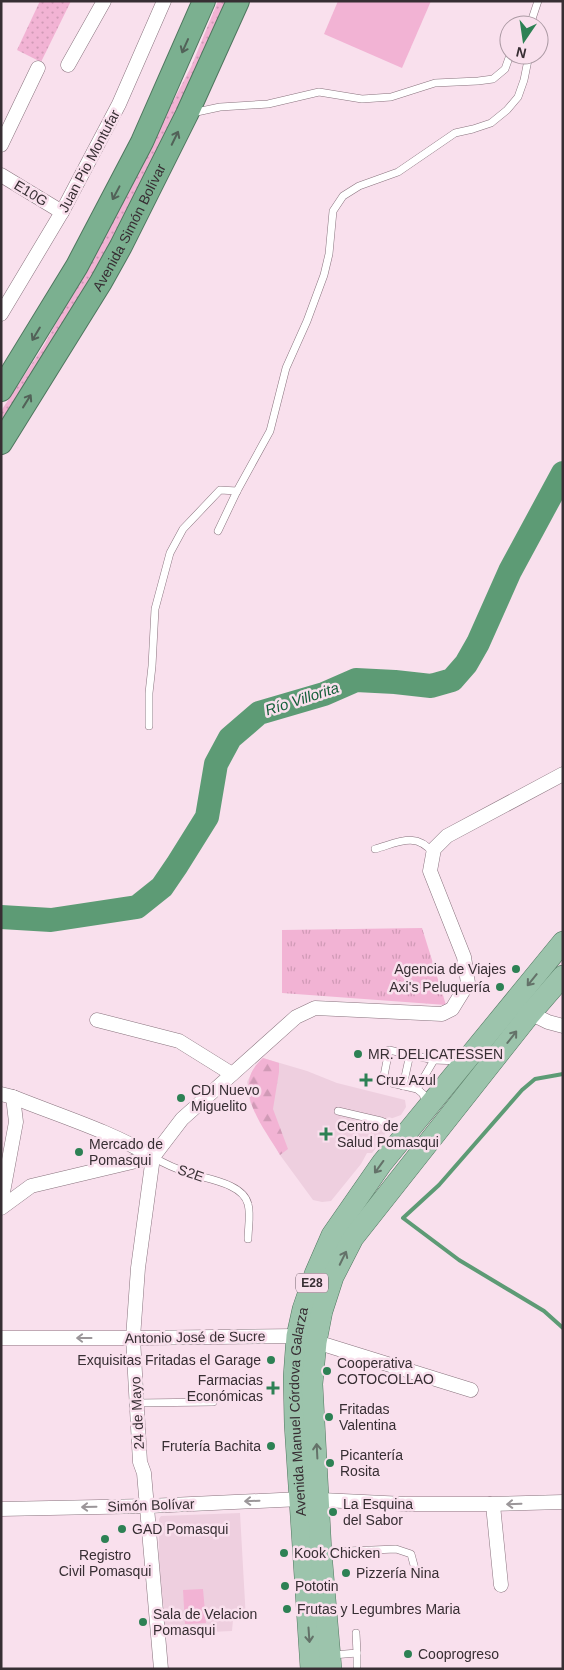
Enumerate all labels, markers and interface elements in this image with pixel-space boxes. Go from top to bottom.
north arrow [499,15,549,65]
one-way arrow [179,38,189,53]
text: N [514,44,528,62]
street label: Juan Pio Montufar [55,107,123,215]
one-way arrow [171,131,180,146]
street label: Avenida Simón Bolívar [89,161,169,294]
street label: E10G [12,177,50,209]
one-way arrow [111,185,120,200]
one-way arrow [30,327,40,341]
one-way arrow [22,395,32,409]
water label: Río Villorita [263,679,341,718]
place label: Agencia de Viajes [394,961,506,977]
marker: Agencia de Viajes [510,963,522,975]
one-way arrow [526,973,538,986]
place label: Axi's Peluquería [389,979,490,995]
marker: Axi's Peluquería [494,981,506,993]
one-way arrow [506,1031,517,1044]
place label: MR. DELICATESSEN [368,1046,503,1062]
marker: MR. DELICATESSEN [352,1048,364,1060]
place label: Cruz Azul [376,1072,436,1088]
marker: Cruz Azul [360,1074,372,1086]
place label: CDI Nuevo Miguelito [191,1082,260,1114]
marker: CDI Nuevo Miguelito [175,1092,187,1104]
place label: Centro de Salud Pomasqui [337,1118,439,1150]
marker: Centro de Salud Pomasqui [319,1127,333,1141]
place label: Mercado de Pomasqui [89,1136,163,1168]
marker: Mercado de Pomasqui [73,1146,85,1158]
one-way arrow [374,1160,384,1174]
street label: S2E [176,1161,206,1185]
one-way arrow [339,1251,348,1266]
road number: E28 [296,1274,328,1292]
street label: Avenida Manuel Córdova Galarza [286,1305,311,1517]
street label: Antonio José de Sucre [124,1328,266,1346]
one-way arrow [76,1333,92,1343]
place label: Exquisitas Fritadas el Garage [77,1352,261,1368]
marker: Exquisitas Fritadas el Garage [265,1354,277,1366]
place label: Cooperativa COTOCOLLAO [337,1355,434,1387]
marker: Cooperativa COTOCOLLAO [321,1365,333,1377]
place label: Farmacias Económicas [187,1372,263,1404]
street label: 24 de Mayo [127,1376,147,1450]
marker: Farmacias Económicas [267,1382,279,1394]
place label: Fritadas Valentina [339,1401,397,1433]
marker: Fritadas Valentina [323,1411,335,1423]
place label: Frutería Bachita [161,1438,261,1454]
marker: Frutería Bachita [265,1440,277,1452]
one-way arrow [312,1443,321,1459]
place label: Picantería Rosita [340,1447,403,1479]
marker: Picantería Rosita [324,1457,336,1469]
street label: Simón Bolívar [107,1495,195,1515]
place label: La Esquina del Sabor [343,1496,413,1528]
one-way arrow [244,1497,260,1506]
one-way arrow [506,1499,522,1508]
one-way arrow [82,1502,98,1512]
marker: La Esquina del Sabor [327,1506,339,1518]
place label: GAD Pomasqui [132,1521,228,1537]
marker: GAD Pomasqui [116,1523,128,1535]
marker: Registro Civil Pomasqui [99,1533,111,1545]
place label: Kook Chicken [294,1545,380,1561]
place label: Registro Civil Pomasqui [59,1547,151,1579]
marker: Kook Chicken [278,1547,290,1559]
place label: Pizzería Nina [356,1565,439,1581]
marker: Pizzería Nina [340,1567,352,1579]
place label: Pototin [295,1578,339,1594]
marker: Pototin [279,1580,291,1592]
place label: Frutas y Legumbres Maria [297,1601,461,1617]
marker: Frutas y Legumbres Maria [281,1603,293,1615]
place label: Sala de Velacion Pomasqui [153,1606,257,1638]
marker: Sala de Velacion Pomasqui [137,1616,149,1628]
one-way arrow [305,1627,314,1643]
place label: Cooprogreso [418,1646,499,1662]
marker: Cooprogreso [402,1648,414,1660]

